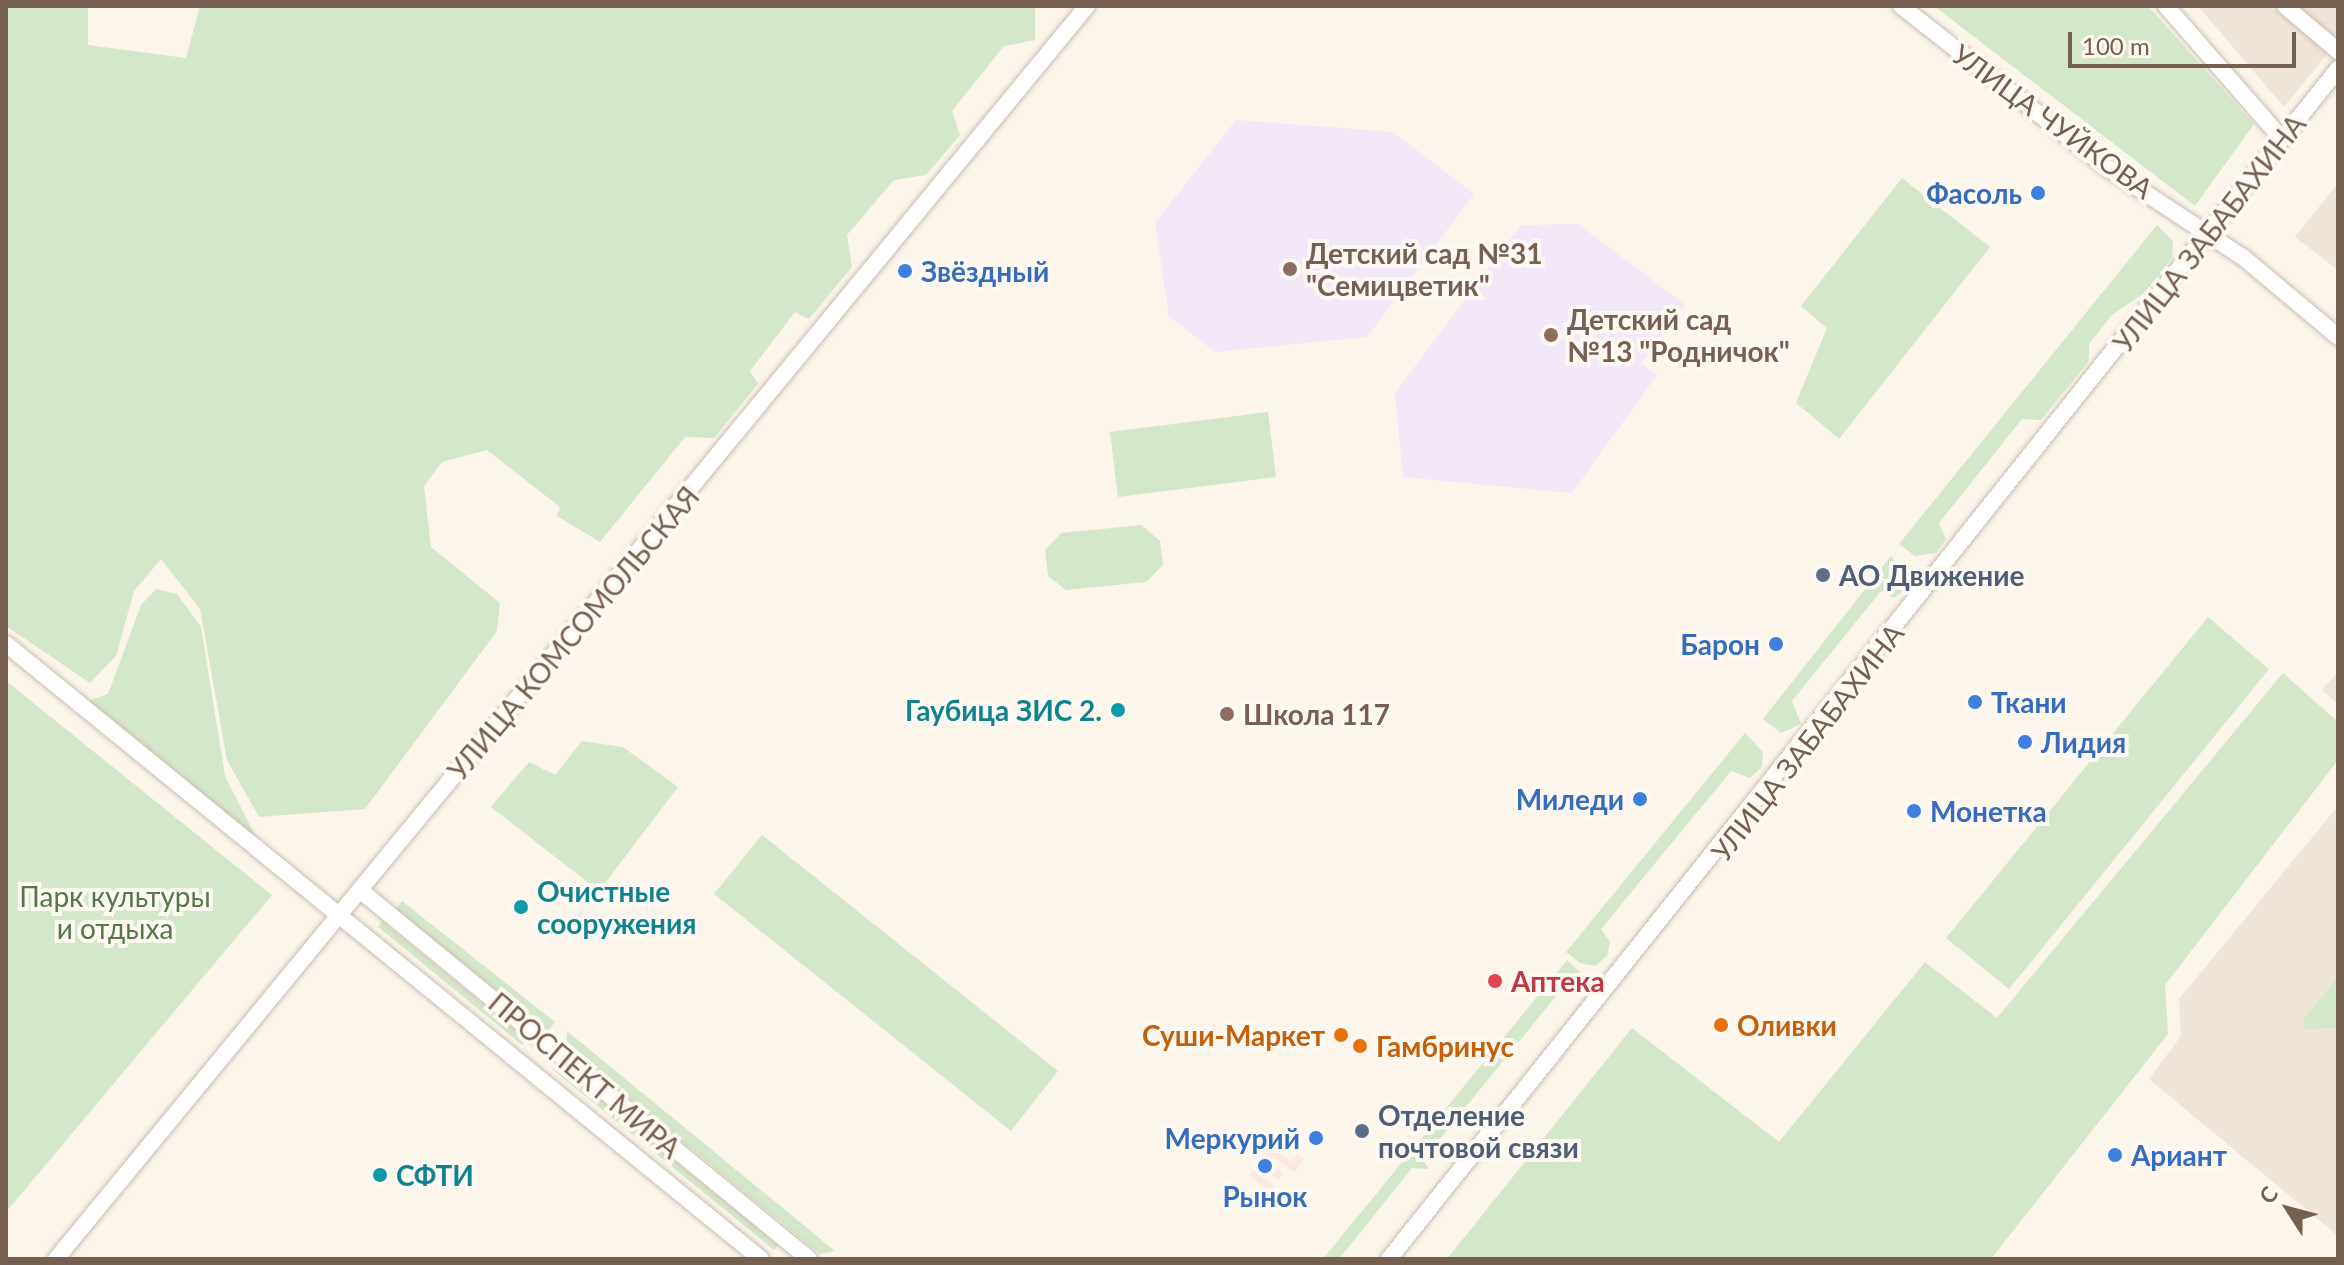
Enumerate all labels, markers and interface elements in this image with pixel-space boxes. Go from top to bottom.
scale bar [2072,16,2300,66]
text: 100 m [2082,31,2150,60]
street label: УЛИЦА ЧУЙКОВА [1946,37,2160,205]
street label: УЛИЦА ЗАБАБАХИНА [2106,108,2312,358]
place label: Фасоль [1926,176,2022,210]
marker: Фасоль [2029,184,2047,202]
place label: Детский сад №31 "Семицветик" [1306,236,1543,302]
place label: Звёздный [921,254,1049,288]
marker: Детский сад №31 "Семицветик" [1281,260,1299,278]
marker: Звёздный [896,262,914,280]
place label: Детский сад №13 "Родничок" [1567,302,1790,368]
marker: Детский сад №13 "Родничок" [1542,326,1560,344]
street label: УЛИЦА КОМСОМОЛЬСКАЯ [440,479,706,787]
place label: АО Движение [1839,558,2024,592]
marker: АО Движение [1814,566,1832,584]
street label: УЛИЦА ЗАБАБАХИНА [1704,617,1910,867]
place label: Барон [1680,627,1760,661]
marker: Барон [1767,635,1785,653]
place label: Ткани [1991,685,2067,719]
place label: Гаубица ЗИС 2. [905,693,1102,727]
marker: Ткани [1966,693,1984,711]
place label: Школа 117 [1243,697,1390,731]
marker: Гаубица ЗИС 2. [1109,701,1127,719]
marker: Школа 117 [1218,705,1236,723]
place label: Лидия [2041,725,2126,759]
marker: Лидия [2016,733,2034,751]
place label: Миледи [1516,782,1624,816]
marker: Миледи [1631,790,1649,808]
place label: Монетка [1930,794,2047,828]
marker: Монетка [1905,802,1923,820]
place label: Очистные сооружения [537,874,696,940]
park label: Парк культуры и отдыха [19,879,211,945]
marker: Очистные сооружения [512,898,530,916]
place label: Аптека [1511,964,1605,998]
marker: Аптека [1486,972,1504,990]
street label: ПРОСПЕКТ МИРА [482,985,688,1165]
place label: Оливки [1737,1008,1837,1042]
marker: Оливки [1712,1016,1730,1034]
place label: Суши-Маркет [1142,1018,1325,1052]
marker: Суши-Маркет [1332,1026,1350,1044]
place label: Гамбринус [1376,1029,1514,1063]
marker: Гамбринус [1351,1037,1369,1055]
place label: Отделение почтовой связи [1378,1098,1579,1164]
place label: Меркурий [1165,1121,1300,1155]
marker: Отделение почтовой связи [1353,1122,1371,1140]
marker: Меркурий [1307,1129,1325,1147]
place label: Ариант [2131,1138,2227,1172]
marker: Ариант [2106,1146,2124,1164]
marker: Рынок [1256,1157,1274,1175]
place label: СФТИ [396,1158,474,1192]
marker: СФТИ [371,1166,389,1184]
north arrow [2248,1169,2328,1249]
place label: Рынок [1222,1179,1308,1213]
text: С [2253,1181,2283,1208]

